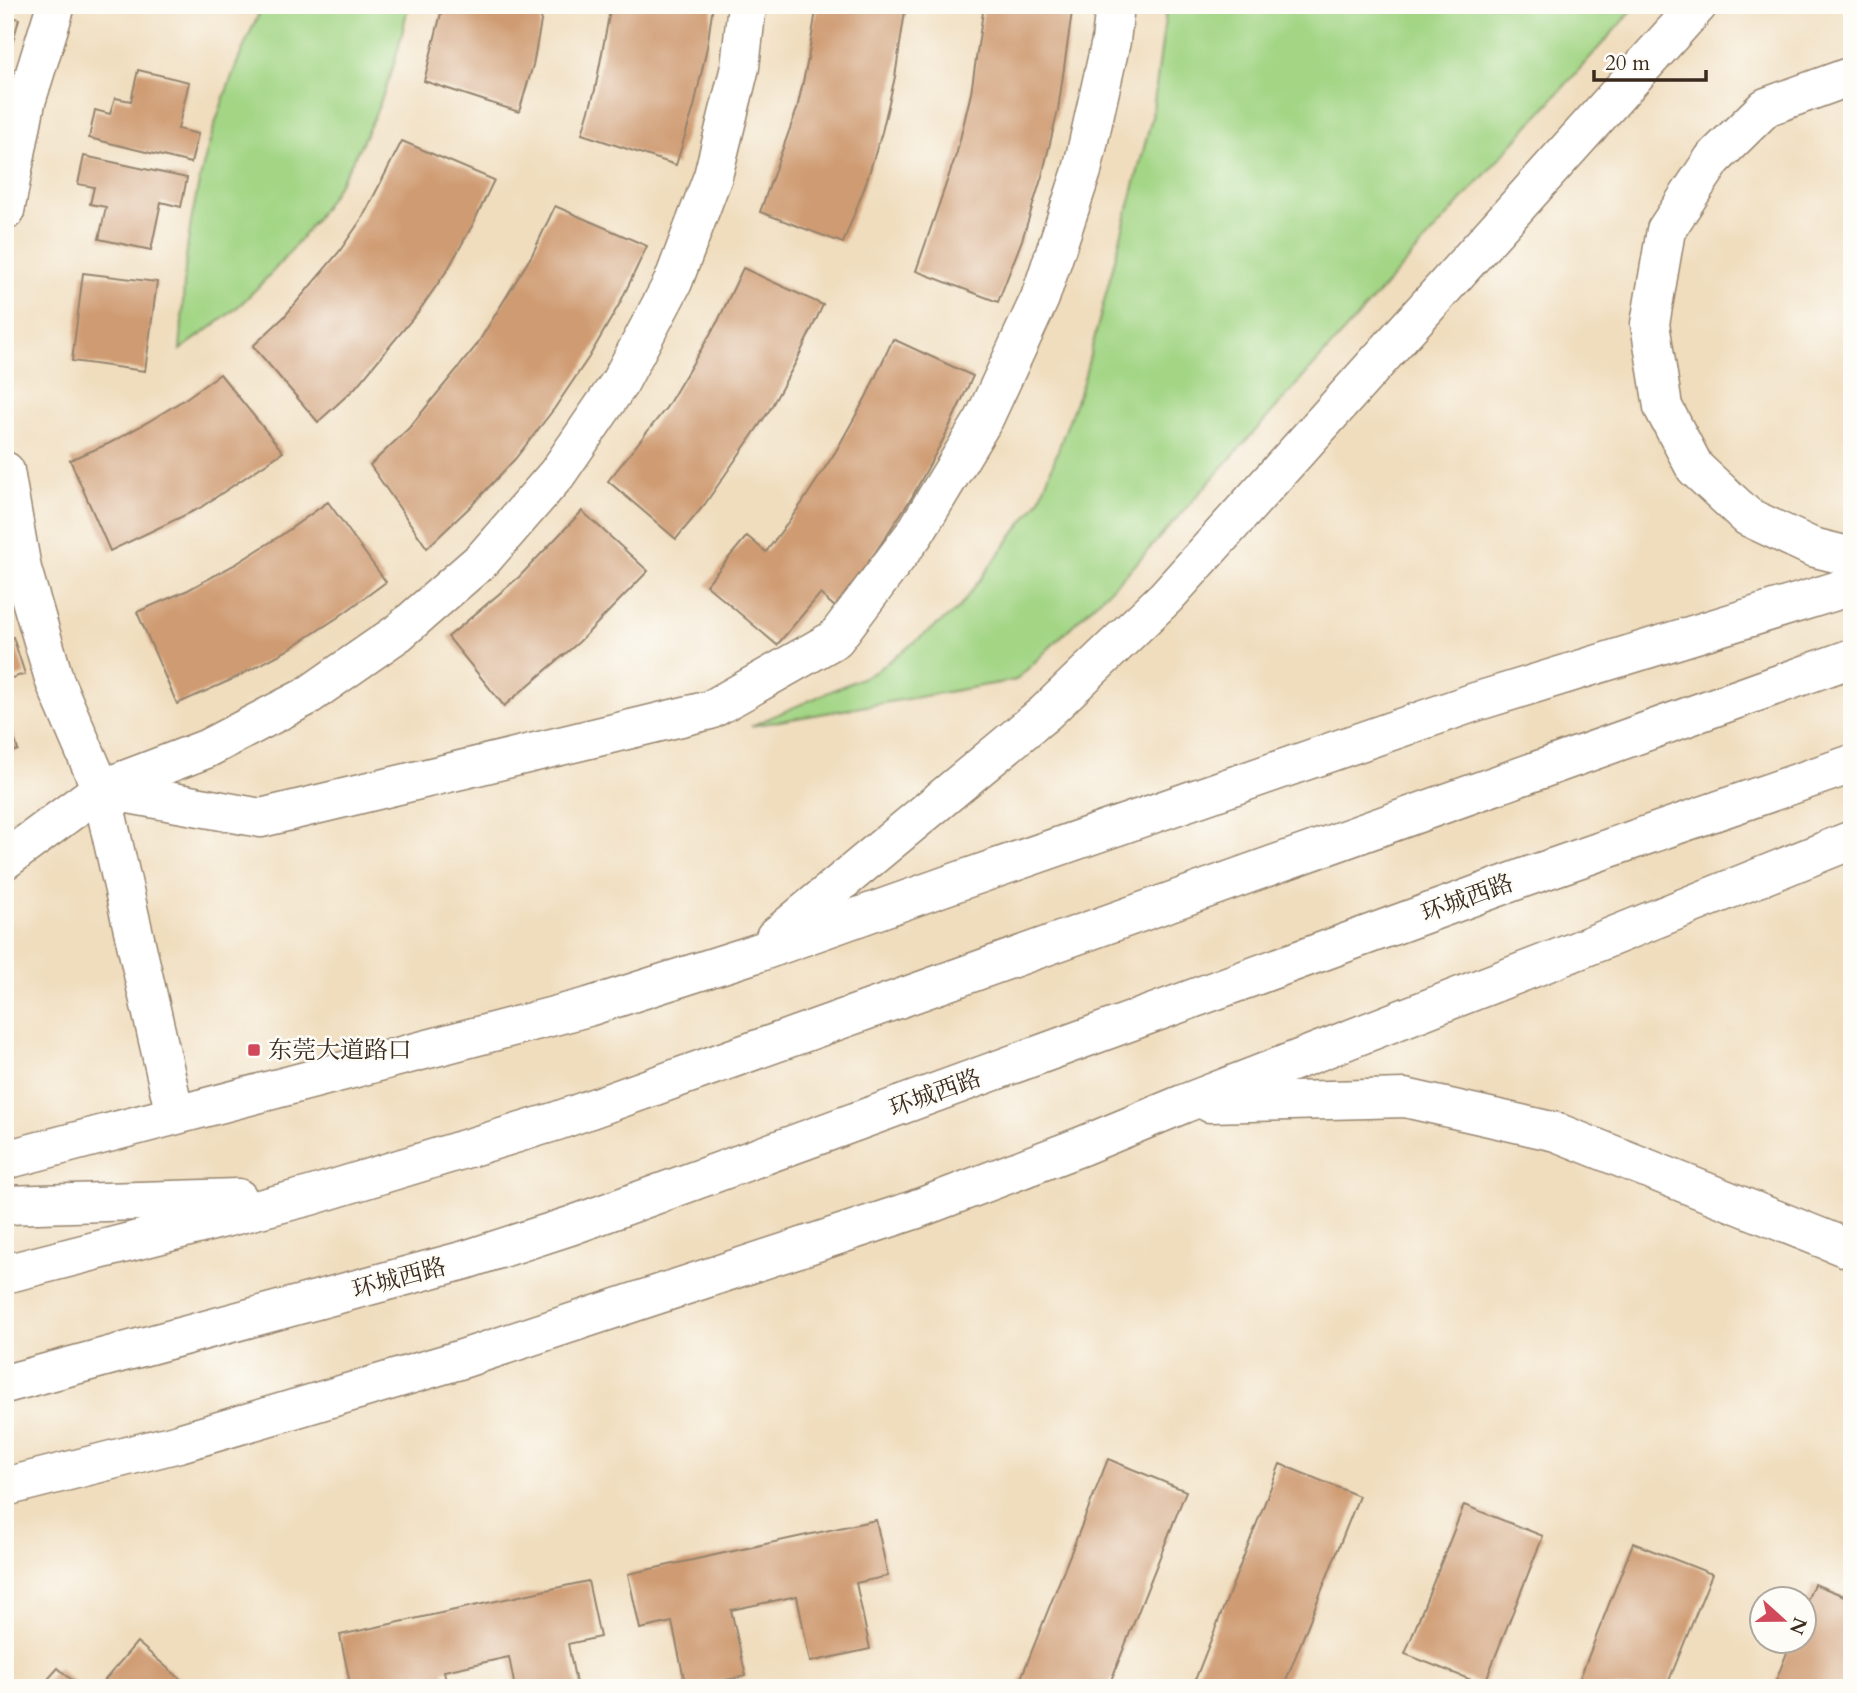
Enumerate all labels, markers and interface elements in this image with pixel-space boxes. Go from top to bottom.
scale bar [1594,38,1706,82]
text: 20 m [1605,49,1650,78]
street label: 环城西路 [1416,867,1518,930]
place label: 东莞大道路口 [268,1034,412,1067]
marker: 东莞大道路口 [246,1042,262,1058]
street label: 环城西路 [884,1062,986,1125]
street label: 环城西路 [348,1250,450,1307]
north arrow [1748,1584,1818,1654]
text: N [1783,1613,1813,1639]

